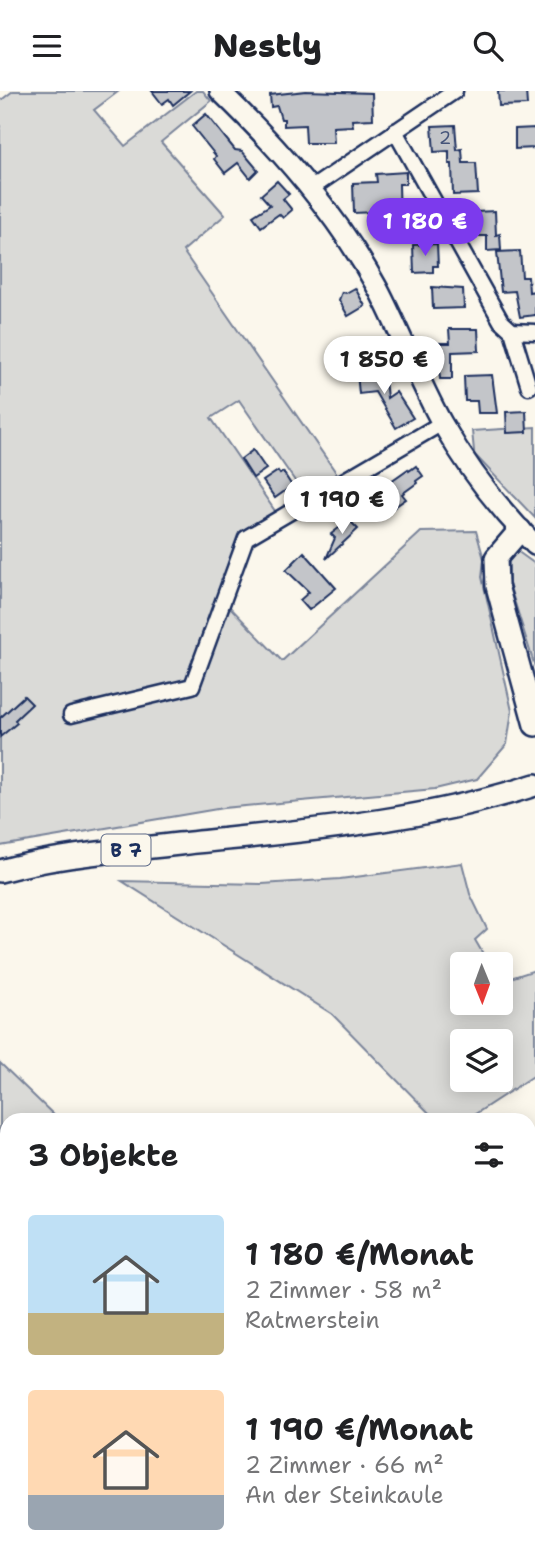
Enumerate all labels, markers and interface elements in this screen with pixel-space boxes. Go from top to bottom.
text: Nestly [213,24,322,67]
icon: menu [28,27,66,65]
icon: search [469,27,507,65]
house number: 2 [439,126,451,150]
pin: 1 180 € [360,199,490,258]
text: 1 180 € [383,206,467,236]
pin: 1 850 € [319,337,449,396]
text: 1 850 € [340,344,428,374]
pin: 1 190 € [277,477,407,536]
text: 1 190 € [300,484,384,514]
road number: B 7 [102,835,150,865]
north arrow [450,952,513,1015]
map controls [450,952,513,1092]
button: layers [450,1029,513,1092]
text: 3 Objekte [28,1135,178,1176]
icon: filters [470,1136,508,1174]
text: 1 180 €/Monat [245,1234,474,1275]
icon: home [84,1243,168,1327]
text: 2 Zimmer · 58 m² [245,1275,442,1305]
text: Ratmerstein [245,1305,380,1335]
text: 1 190 €/Monat [245,1409,473,1450]
icon: home [84,1418,168,1502]
text: 2 Zimmer · 66 m² [245,1450,444,1480]
text: An der Steinkaule [245,1480,444,1510]

